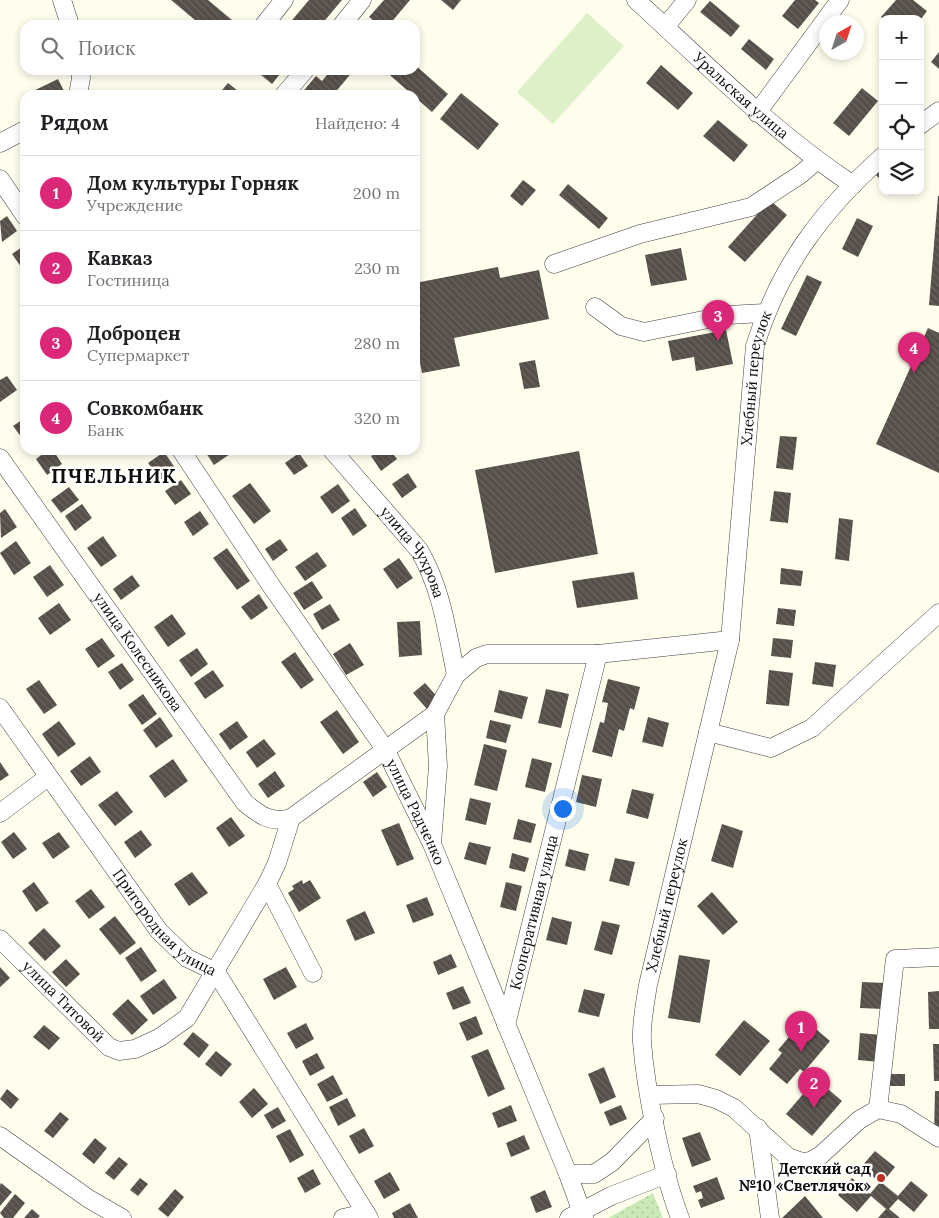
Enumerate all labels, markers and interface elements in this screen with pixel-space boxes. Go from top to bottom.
north arrow [819,15,864,60]
map controls [879,15,924,195]
button: + [879,15,924,60]
search box [20,20,420,75]
icon: search [38,34,66,62]
text: Поиск [78,36,135,60]
street label: Уральская улица [689,47,793,143]
button: − [879,60,924,105]
button: locate [879,105,924,150]
text: Рядом [40,109,109,136]
text: Найдено: 4 [315,113,400,133]
button: layers [879,150,924,195]
text: Дом культуры Горняк [87,171,299,195]
text: 1 [53,183,59,203]
text: 200 m [353,183,400,203]
text: Учреждение [87,195,183,215]
text: Кавказ [87,246,153,270]
text: 2 [52,258,60,278]
text: 230 m [354,258,400,278]
text: Гостиница [87,270,170,290]
pin: 3 [702,300,734,341]
street label: Хлебный переулок [737,308,776,446]
text: Доброцен [87,321,181,345]
pin: 4 [898,332,930,373]
text: 3 [52,333,60,353]
text: 280 m [354,333,400,353]
text: Супермаркет [87,345,189,365]
text: Совкомбанк [87,396,203,420]
text: 4 [52,408,60,428]
text: 320 m [354,408,400,428]
text: Банк [87,420,124,440]
district label: ПЧЕЛЬНИК [51,463,177,488]
street label: улица Чухрова [376,502,449,600]
street label: улица Колесникова [89,588,187,715]
street label: улица Радченко [382,756,450,868]
your location [550,796,576,822]
street label: Кооперативная улица [505,833,562,992]
street label: Хлебный переулок [641,836,692,974]
street label: Пригородная улица [109,865,220,980]
street label: улица Титовой [18,956,109,1046]
pin: 1 [785,1011,817,1052]
pin: 2 [798,1067,830,1108]
place label: Детский сад №10 «Светлячок» [739,1159,872,1195]
marker: Детский сад №10 «Светлячок» [875,1172,887,1184]

